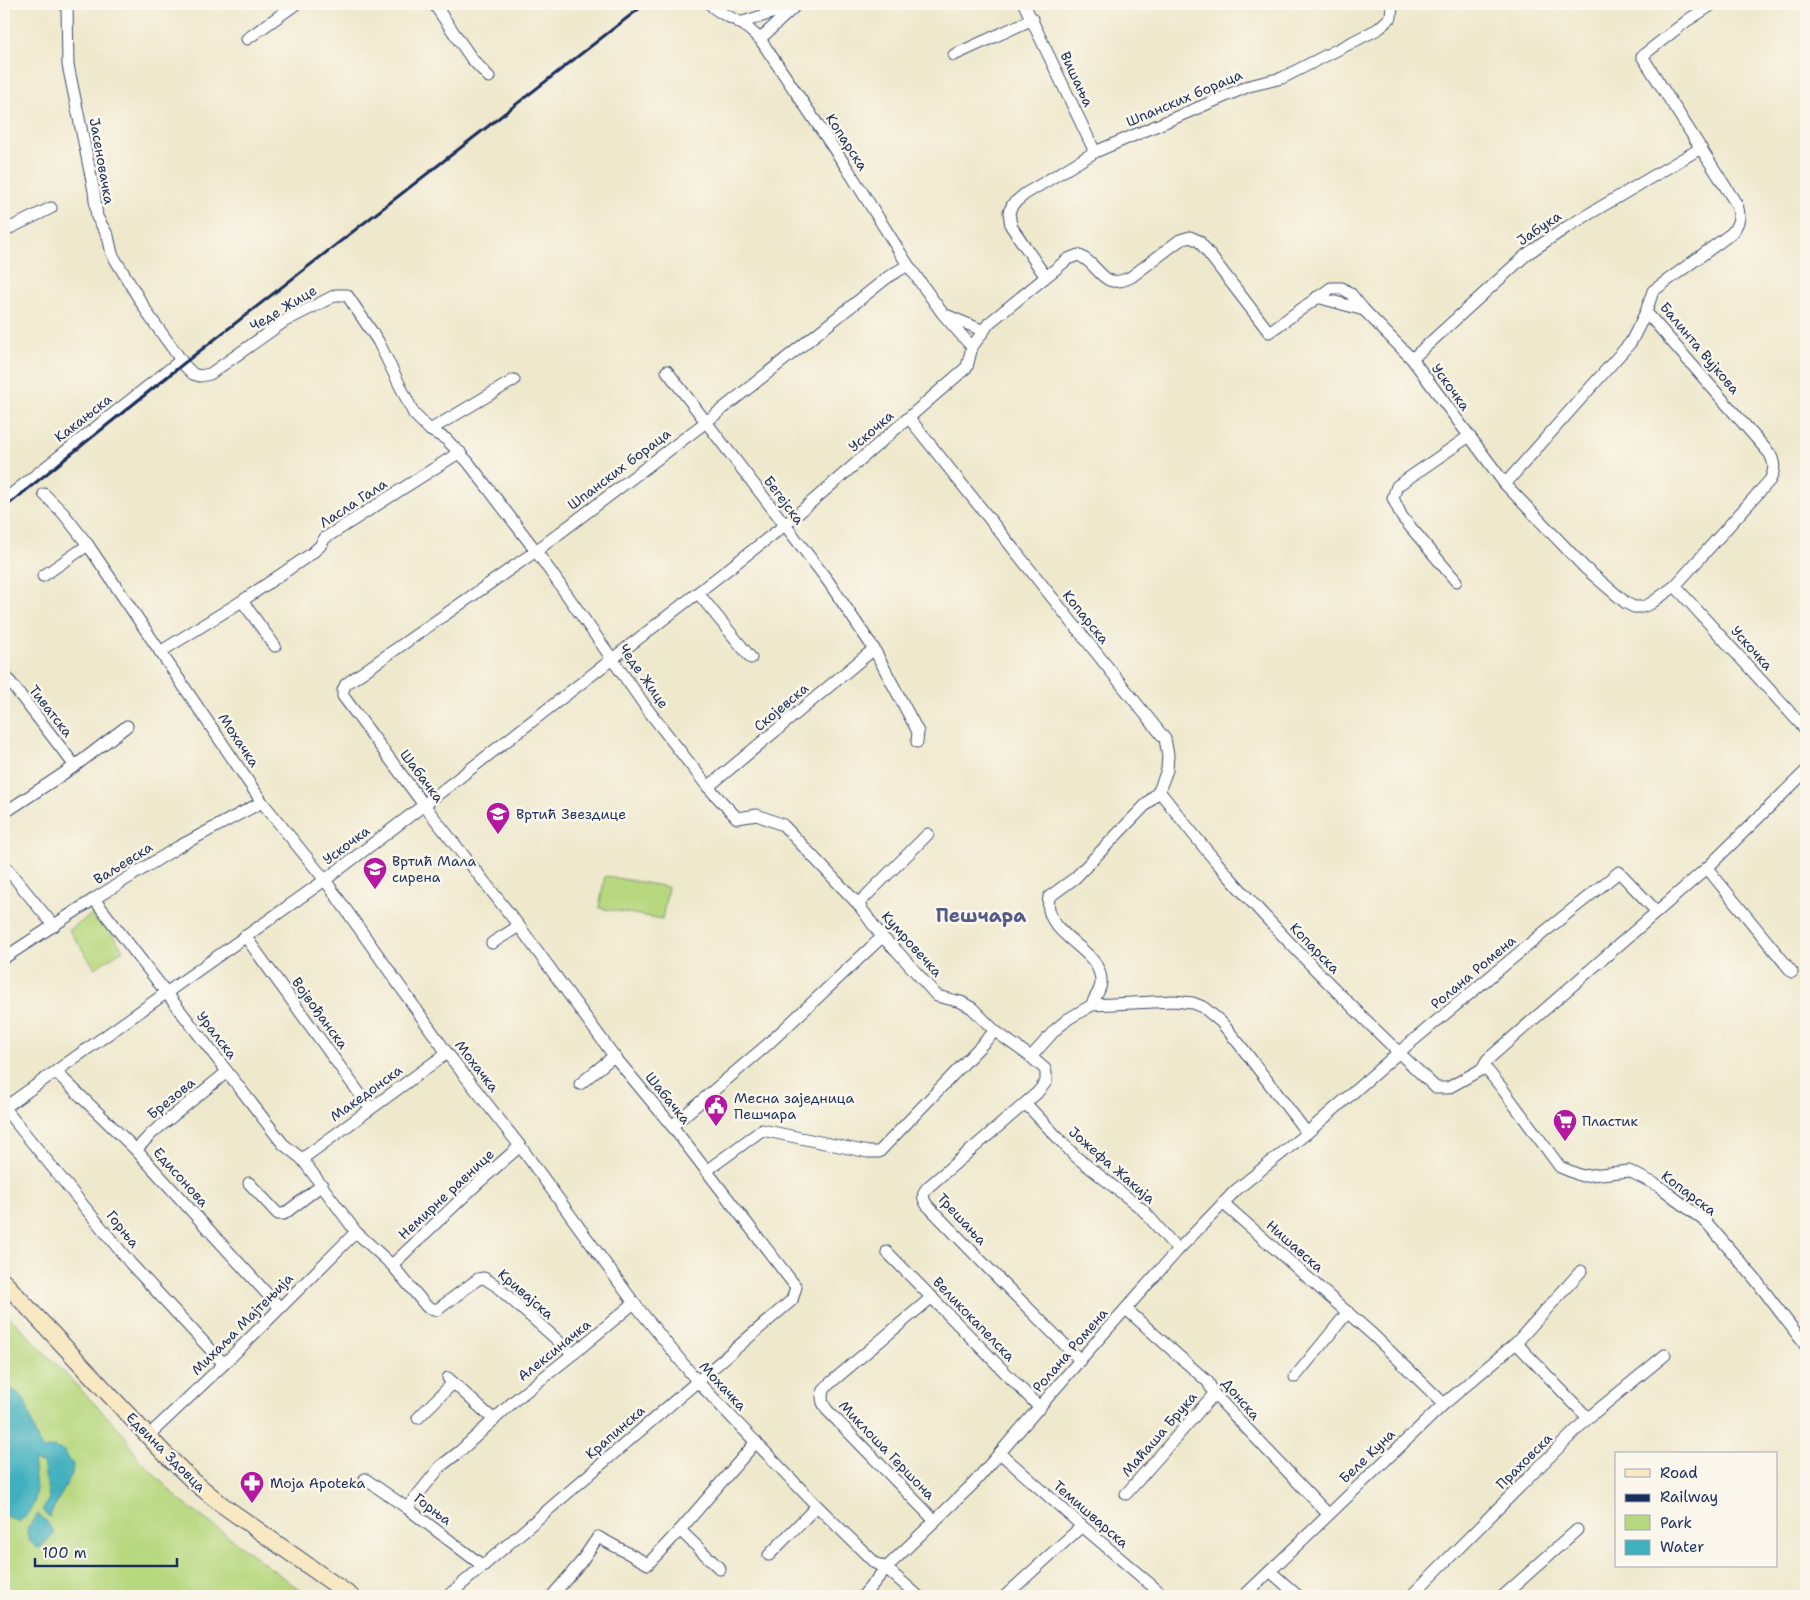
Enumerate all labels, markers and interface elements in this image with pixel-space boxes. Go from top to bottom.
street label: Вишања [1056,49,1098,110]
street label: Шпанских бораца [1123,65,1245,131]
street label: Копарска [822,110,872,174]
street label: Јасеновачка [86,116,119,206]
street label: Јабука [1514,207,1565,249]
street label: Чеде Жице [246,281,320,335]
street label: Балинта Вујкова [1656,298,1744,398]
street label: Ускочка [1428,360,1474,414]
street label: Какањска [51,390,116,446]
street label: Ускочка [845,406,898,456]
street label: Шпанских бораца [564,424,674,514]
street label: Бегејска [760,472,808,528]
street label: Ласла Гала [316,474,390,531]
street label: Копарска [1059,586,1113,648]
street label: Ускочка [1727,622,1777,674]
street label: Чеде Жице [615,640,673,712]
street label: Скојевска [750,679,812,735]
street label: Тиватска [25,681,77,741]
street label: Мохачка [214,710,264,771]
street label: Шабачка [396,746,448,806]
school or university icon: Вртић Звездице [485,801,511,835]
place label: Вртић Звездице [516,805,626,823]
street label: Ускочка [319,821,373,868]
street label: Ваљевска [90,838,156,888]
place label: Вртић Мала сирена [392,852,477,886]
school or university icon: Вртић Мала сирена [362,856,388,890]
district label: Пешчара [936,903,1026,928]
street label: Кумровечка [878,907,946,981]
street label: Копарска [1286,919,1344,978]
street label: Ролана Ромена [1427,931,1520,1013]
street label: Војвођанска [288,974,352,1053]
street label: Уралска [193,1008,241,1063]
street label: Мохачка [451,1036,503,1096]
street label: Македонска [326,1061,406,1125]
street label: Шабачка [641,1068,695,1128]
street label: Брезова [143,1073,199,1123]
place label: Месна заједница Пешчара [734,1089,854,1123]
public building icon: Месна заједница Пешчара [703,1093,729,1127]
supermarket icon: Пластик [1552,1108,1578,1142]
place label: Пластик [1582,1112,1638,1130]
street label: Јожефа Жакија [1065,1123,1159,1208]
street label: Едисонова [149,1143,213,1211]
street label: Немирне равнице [394,1145,498,1243]
street label: Копарска [1658,1167,1720,1220]
street label: Трешања [933,1189,991,1249]
street label: Горња [103,1207,144,1251]
street label: Нишавска [1263,1216,1328,1276]
street label: Кривајска [494,1265,558,1323]
street label: Михаља Мајтењија [187,1269,297,1379]
street label: Великокапелска [929,1273,1019,1365]
street label: Ролана Ромена [1028,1304,1112,1396]
street label: Алексиначка [514,1315,594,1385]
street label: Мохачка [696,1358,751,1415]
street label: Донска [1218,1374,1264,1424]
street label: Маћаша Брука [1117,1388,1201,1480]
street label: Миклоша Гершона [835,1397,939,1504]
street label: Крапинска [581,1401,649,1463]
street label: Едвина Здовца [122,1408,210,1496]
street label: Беле Куна [1335,1425,1399,1487]
street label: Праховска [1492,1429,1556,1493]
legend [1615,1452,1778,1568]
text: Road [1660,1463,1698,1483]
pharmacy icon: Moja Apoteka [239,1470,265,1504]
place label: Moja Apoteka [270,1474,365,1492]
street label: Темишварска [1050,1476,1133,1552]
text: Railway [1660,1487,1718,1507]
street label: Горња [411,1489,456,1529]
text: Park [1660,1513,1692,1533]
scale bar [35,1535,178,1567]
text: Water [1660,1537,1704,1557]
text: 100 m [42,1543,87,1563]

